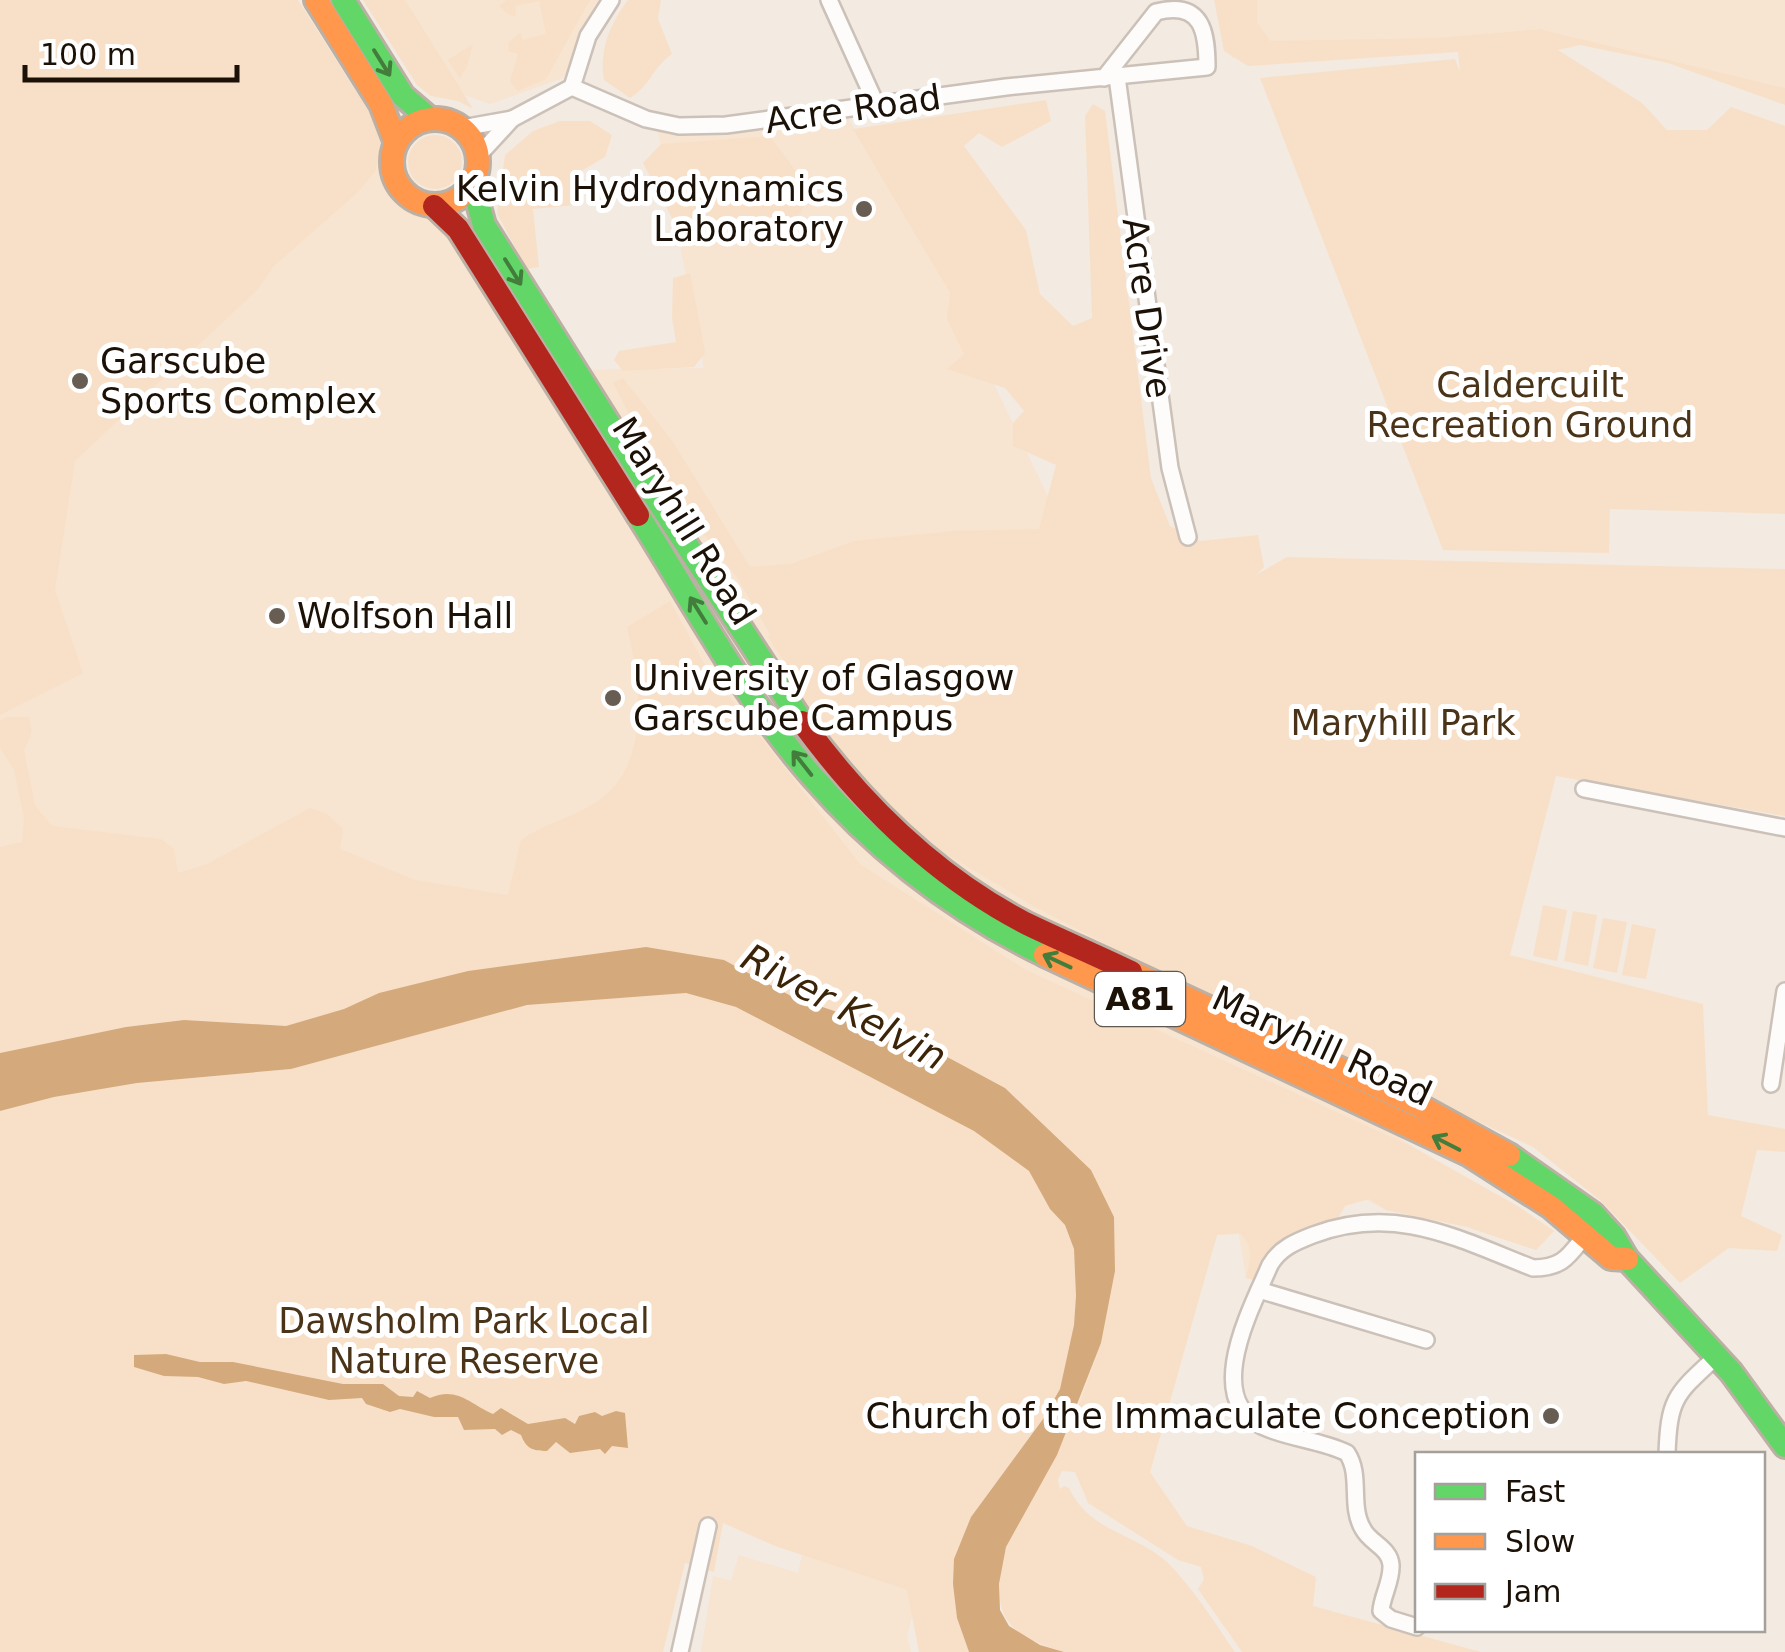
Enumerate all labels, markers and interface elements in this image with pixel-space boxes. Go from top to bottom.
scale bar [25,20,238,82]
text: 100 m [40,37,136,72]
one-way arrow [372,48,393,77]
street label: Acre Road [763,77,943,141]
place label: Kelvin Hydrodynamics Laboratory [456,169,844,249]
marker: Kelvin Hydrodynamics Laboratory [853,198,875,220]
street label: Acre Drive [1115,215,1179,401]
one-way arrow [503,257,524,286]
place label: Garscube Sports Complex [100,341,377,421]
park label: Caldercuilt Recreation Ground [1366,365,1694,445]
marker: Garscube Sports Complex [69,370,91,392]
street label: Maryhill Road [604,410,764,632]
place label: Wolfson Hall [297,596,513,636]
one-way arrow [688,596,708,624]
marker: Wolfson Hall [266,605,288,627]
place label: University of Glasgow Garscube Campus [633,658,1014,738]
marker: University of Glasgow Garscube Campus [602,687,624,709]
park label: Maryhill Park [1291,703,1516,743]
one-way arrow [792,750,813,777]
water label: River Kelvin [734,935,954,1079]
one-way arrow [1042,950,1072,969]
road number: A81 [1095,972,1185,1026]
street label: Maryhill Road [1206,978,1438,1114]
one-way arrow [1432,1133,1461,1152]
park label: Dawsholm Park Local Nature Reserve [278,1301,650,1381]
place label: Church of the Immaculate Conception [866,1396,1531,1436]
marker: Church of the Immaculate Conception [1540,1405,1562,1427]
legend [1415,1452,1765,1632]
text: Fast [1505,1474,1566,1509]
text: Slow [1505,1524,1575,1559]
text: Jam [1503,1574,1561,1609]

